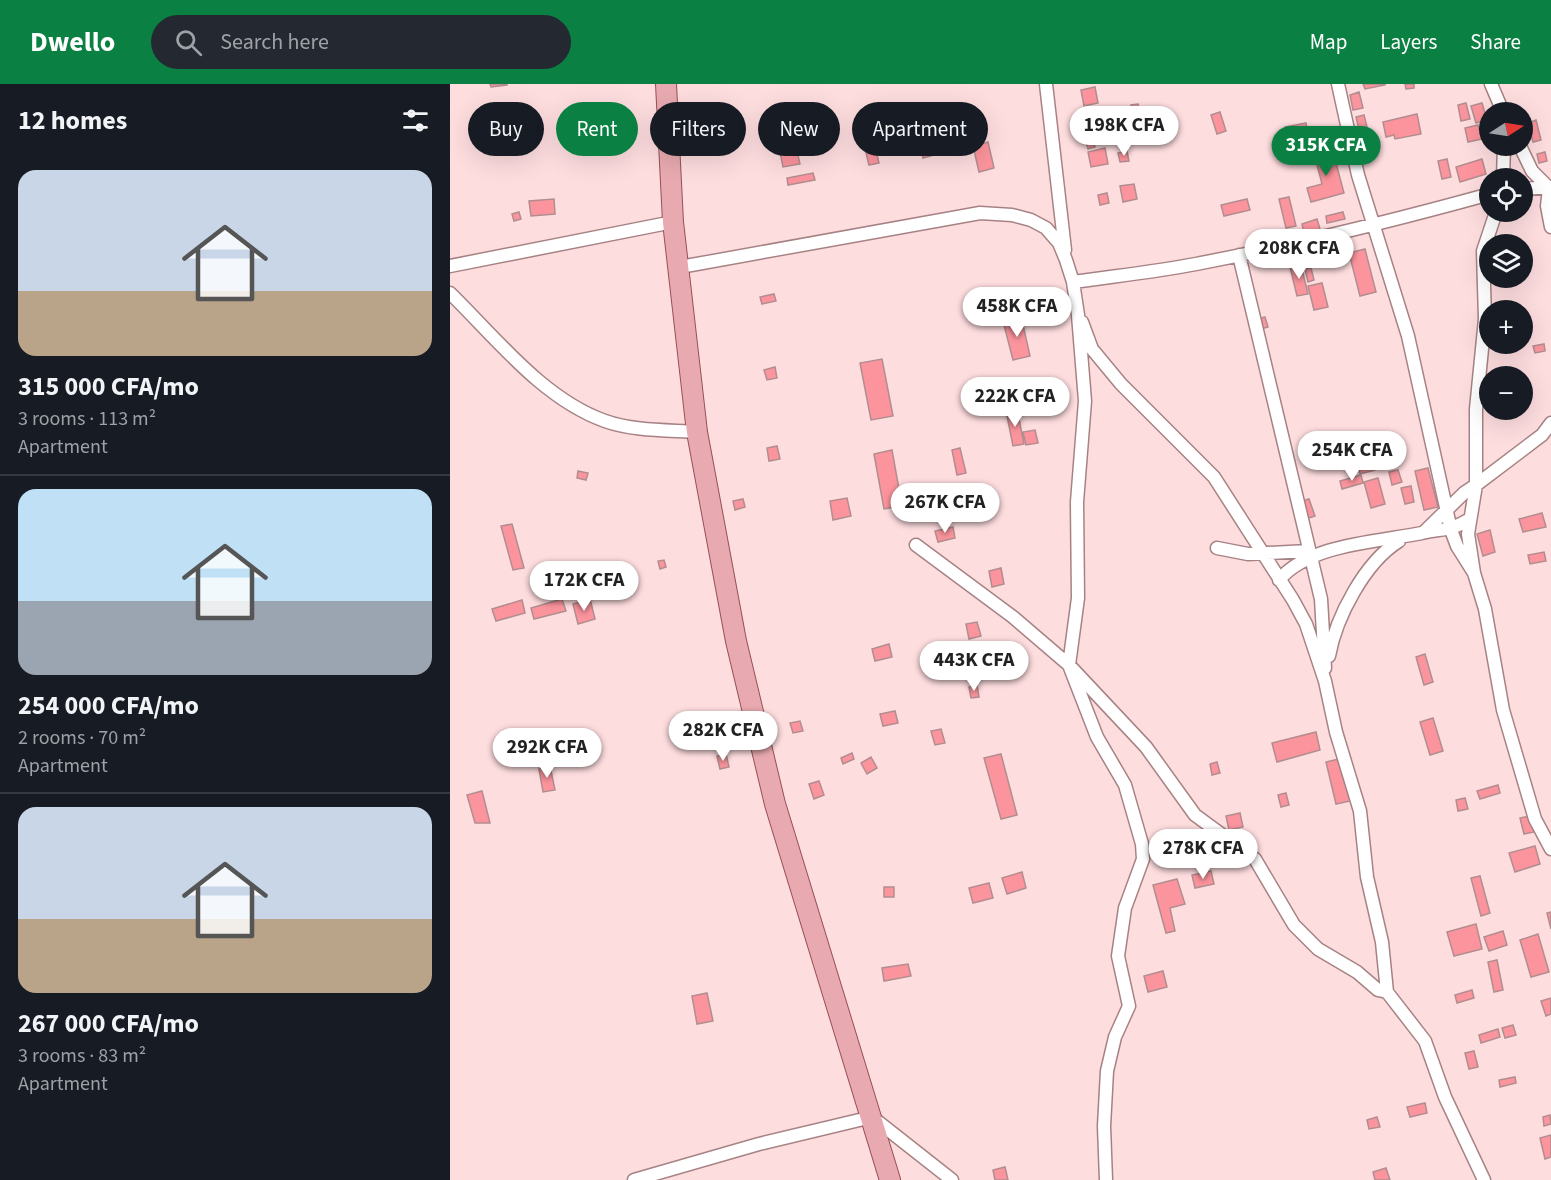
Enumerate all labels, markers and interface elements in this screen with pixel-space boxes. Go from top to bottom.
search box [151,15,571,69]
text: Dwello [30,22,115,62]
icon: search [172,26,205,59]
text: Search here [220,26,329,58]
text: Map [1310,27,1347,57]
text: Layers [1380,27,1437,57]
text: Share [1470,27,1521,57]
text: 12 homes [18,102,127,139]
chip: Buy [468,102,544,156]
chip: Rent [556,102,638,156]
chip: Filters [650,102,746,156]
chip: New [758,102,840,156]
chip: Apartment [852,102,988,156]
north arrow [1479,102,1533,156]
map controls [1479,102,1533,420]
icon: filters [399,104,432,137]
pin: 198K CFA [1062,106,1186,157]
text: 198K CFA [1084,111,1164,139]
pin: 315K CFA [1264,126,1388,177]
text: 315K CFA [1286,131,1366,159]
button: locate [1479,168,1533,222]
icon: home [171,209,279,317]
pin: 208K CFA [1237,229,1361,280]
text: 208K CFA [1259,234,1339,262]
button: layers [1479,234,1533,288]
pin: 458K CFA [955,287,1079,338]
text: 458K CFA [977,292,1057,320]
button: + [1479,300,1533,354]
button: − [1479,366,1533,420]
text: 315 000 CFA/mo [18,368,199,405]
pin: 222K CFA [953,377,1077,428]
text: 222K CFA [975,382,1055,410]
text: 3 rooms · 113 m² [18,405,156,433]
pin: 254K CFA [1290,431,1414,482]
text: Apartment [18,433,108,461]
text: 254K CFA [1312,436,1392,464]
pin: 267K CFA [883,483,1007,534]
text: 267K CFA [905,488,985,516]
icon: home [171,528,279,636]
pin: 172K CFA [522,561,646,612]
text: 172K CFA [544,566,624,594]
pin: 443K CFA [912,641,1036,692]
text: 443K CFA [934,646,1014,674]
text: 254 000 CFA/mo [18,687,199,724]
pin: 282K CFA [661,711,785,762]
text: 282K CFA [683,716,763,744]
text: 2 rooms · 70 m² [18,724,146,752]
pin: 292K CFA [485,728,609,779]
text: 292K CFA [507,733,587,761]
text: Apartment [18,752,108,780]
pin: 278K CFA [1141,829,1265,880]
text: 278K CFA [1163,834,1243,862]
icon: home [171,846,279,954]
text: 267 000 CFA/mo [18,1005,199,1042]
text: 3 rooms · 83 m² [18,1042,146,1070]
text: Apartment [18,1070,108,1098]

